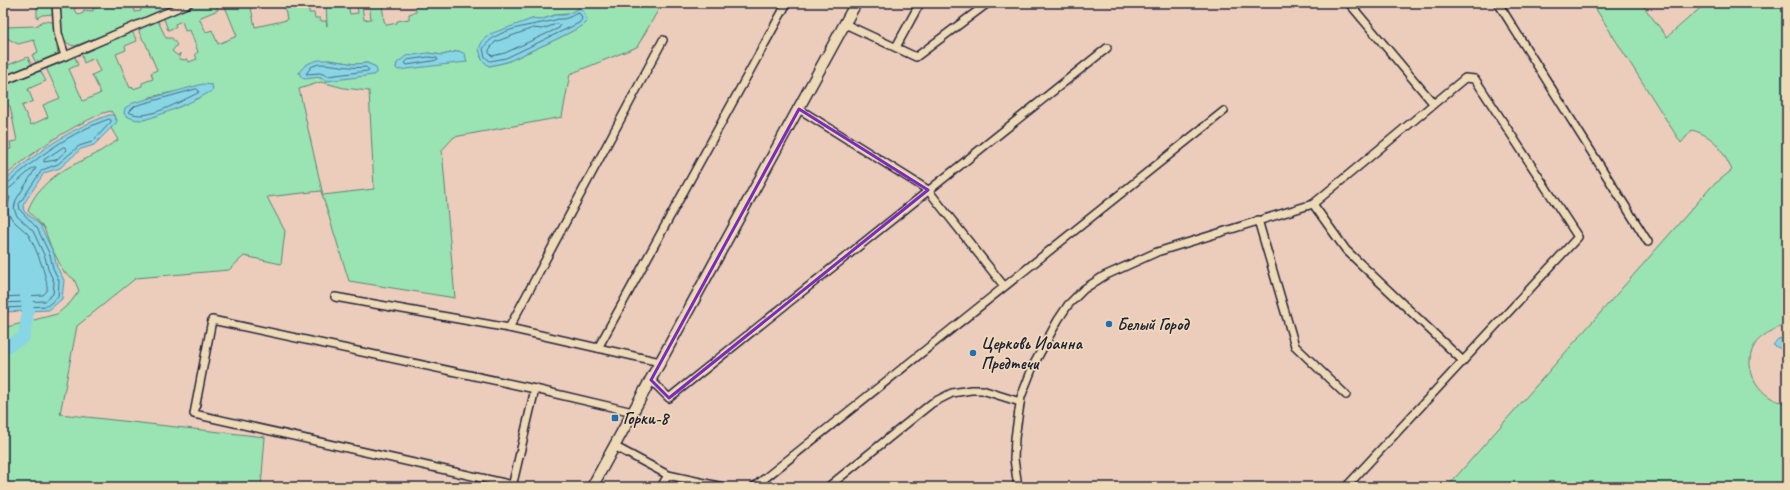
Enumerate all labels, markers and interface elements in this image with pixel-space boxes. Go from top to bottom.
place label: Белый Город [1117,314,1190,335]
marker: Белый Город [1104,319,1114,329]
place label: Церковь Иоанна Предтечи [981,333,1083,374]
marker: Церковь Иоанна Предтечи [968,348,978,358]
place label: Горки-8 [623,408,671,429]
marker: Горки-8 [610,413,620,423]

